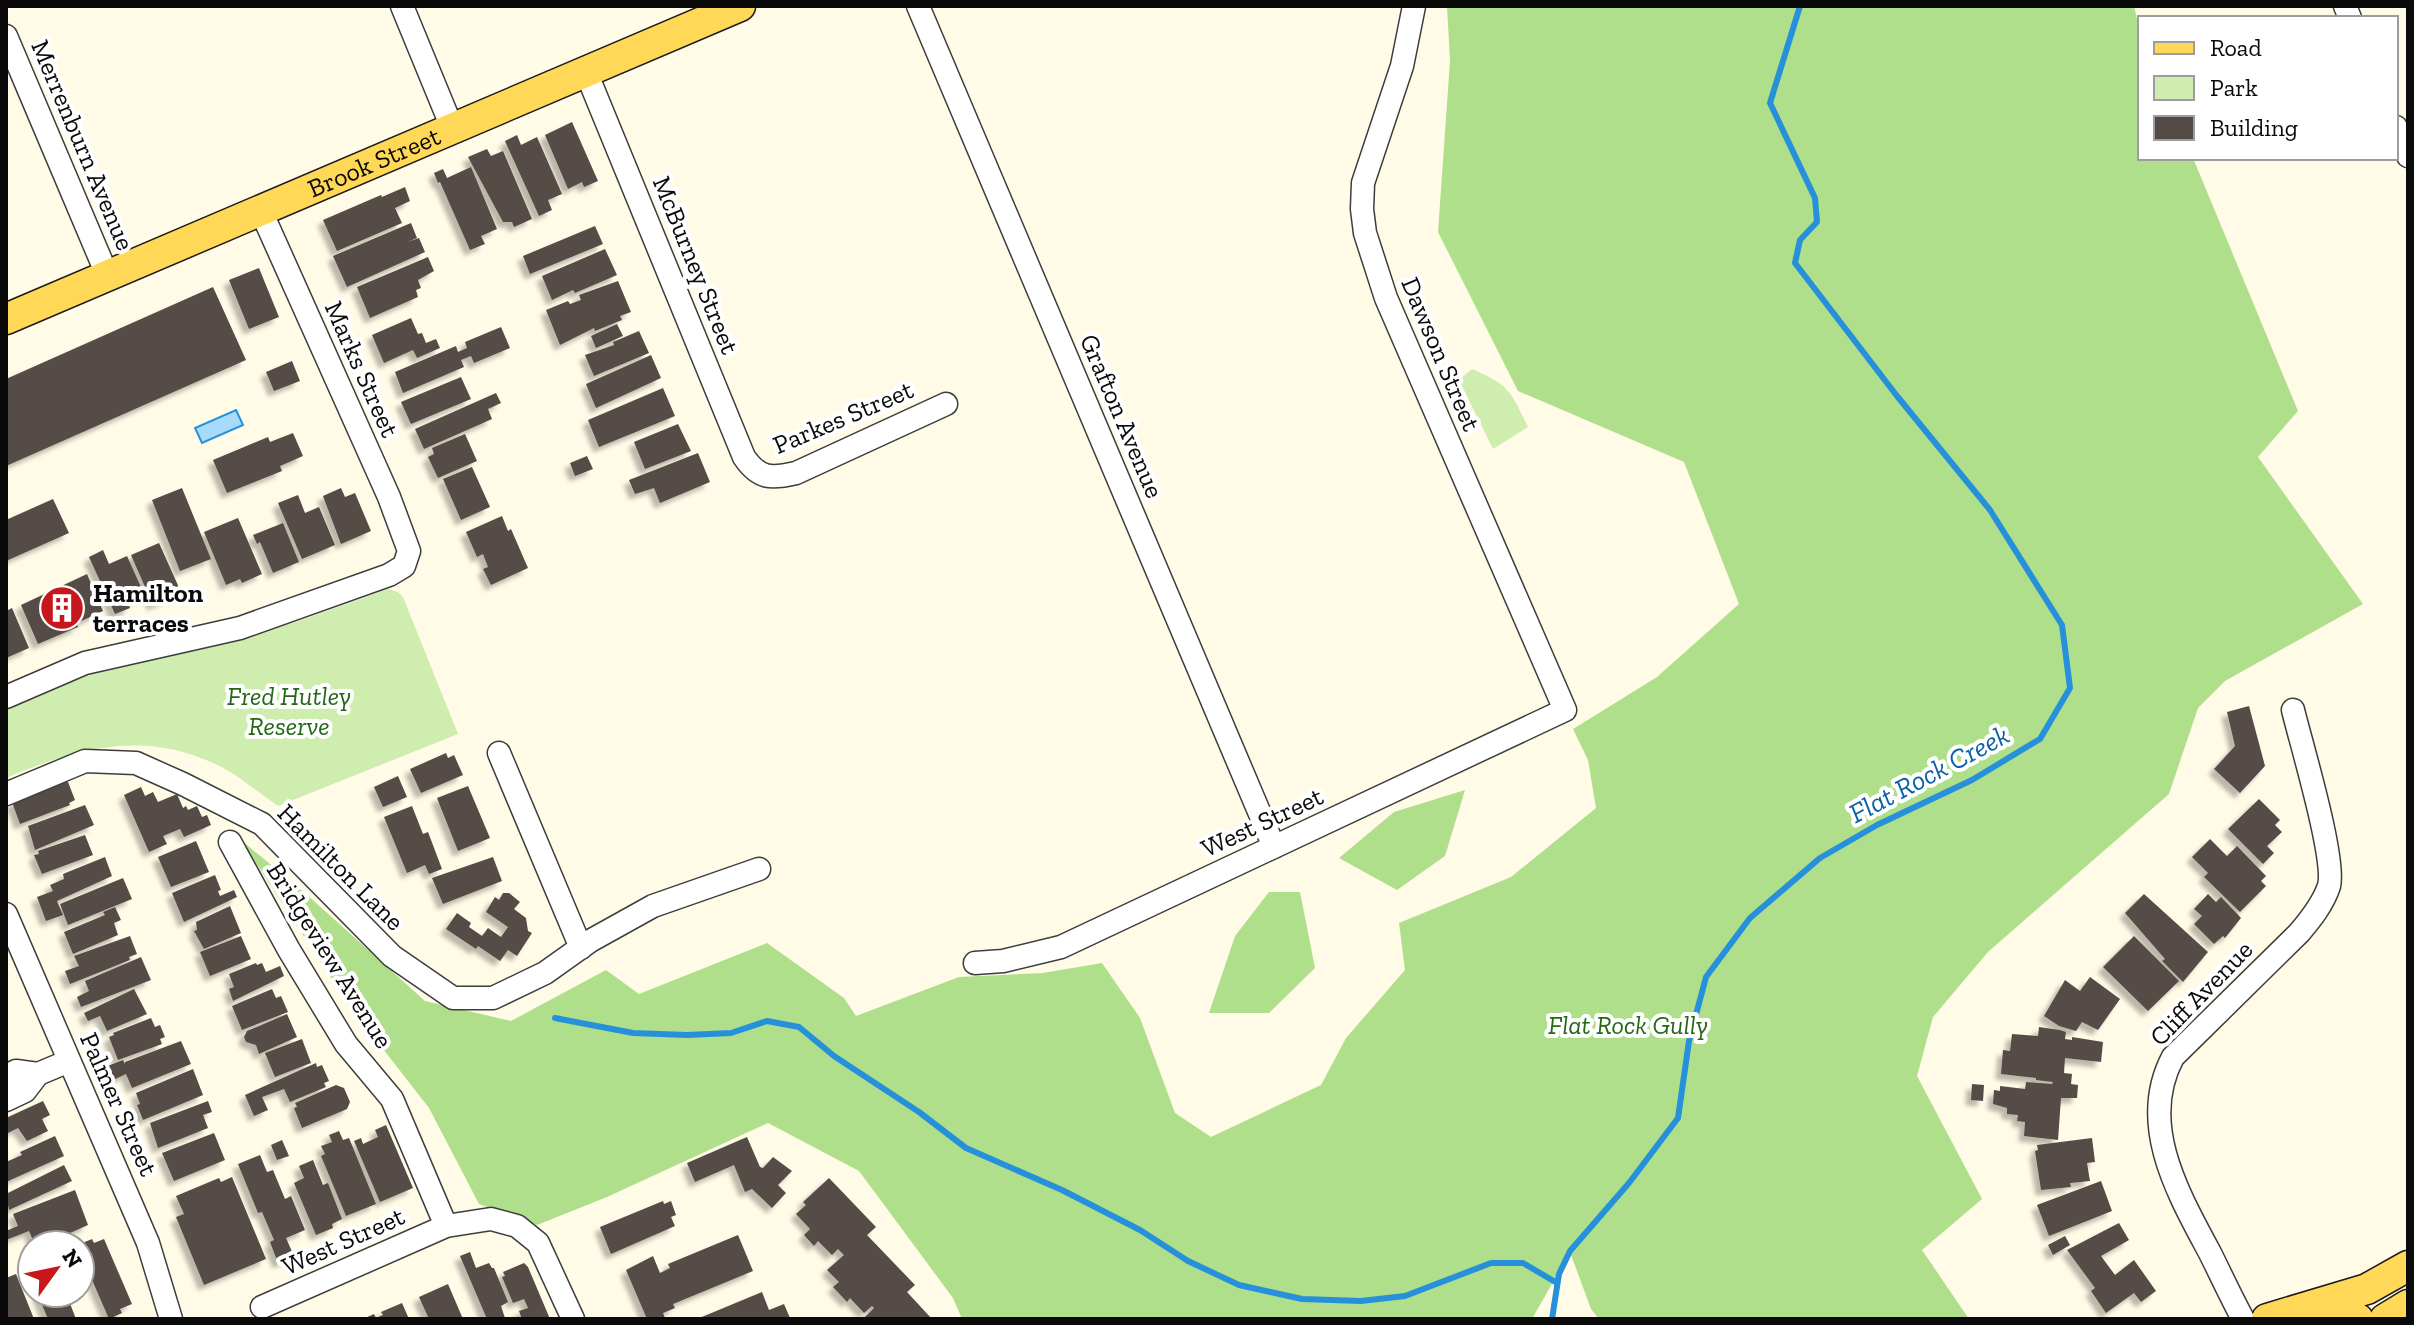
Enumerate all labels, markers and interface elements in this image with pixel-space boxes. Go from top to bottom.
legend [2138,16,2398,160]
text: Road [2210,33,2262,62]
street label: Merrenburn Avenue [24,35,142,255]
text: Park [2210,73,2258,102]
text: Building [2210,113,2298,142]
street label: Brook Street [303,120,446,205]
street label: McBurney Street [646,171,746,359]
street label: Dawson Street [1394,272,1488,436]
street label: Marks Street [318,296,406,442]
street label: Grafton Avenue [1073,329,1171,503]
street label: Parkes Street [768,373,918,461]
place label: Hamilton terraces [93,577,204,639]
building icon: Hamilton terraces [38,584,86,632]
park label: Fred Hutley Reserve [227,680,351,742]
water label: Flat Rock Creek [1843,718,2015,830]
street label: West Street [1196,780,1328,864]
street label: Hamilton Lane [271,797,411,937]
street label: Bridgeview Avenue [260,856,400,1054]
street label: Cliff Avenue [2143,934,2259,1052]
park label: Flat Rock Gully [1548,1009,1708,1041]
street label: Palmer Street [73,1027,165,1181]
street label: West Street [277,1200,410,1282]
north arrow [16,1229,96,1309]
text: N [56,1244,88,1273]

